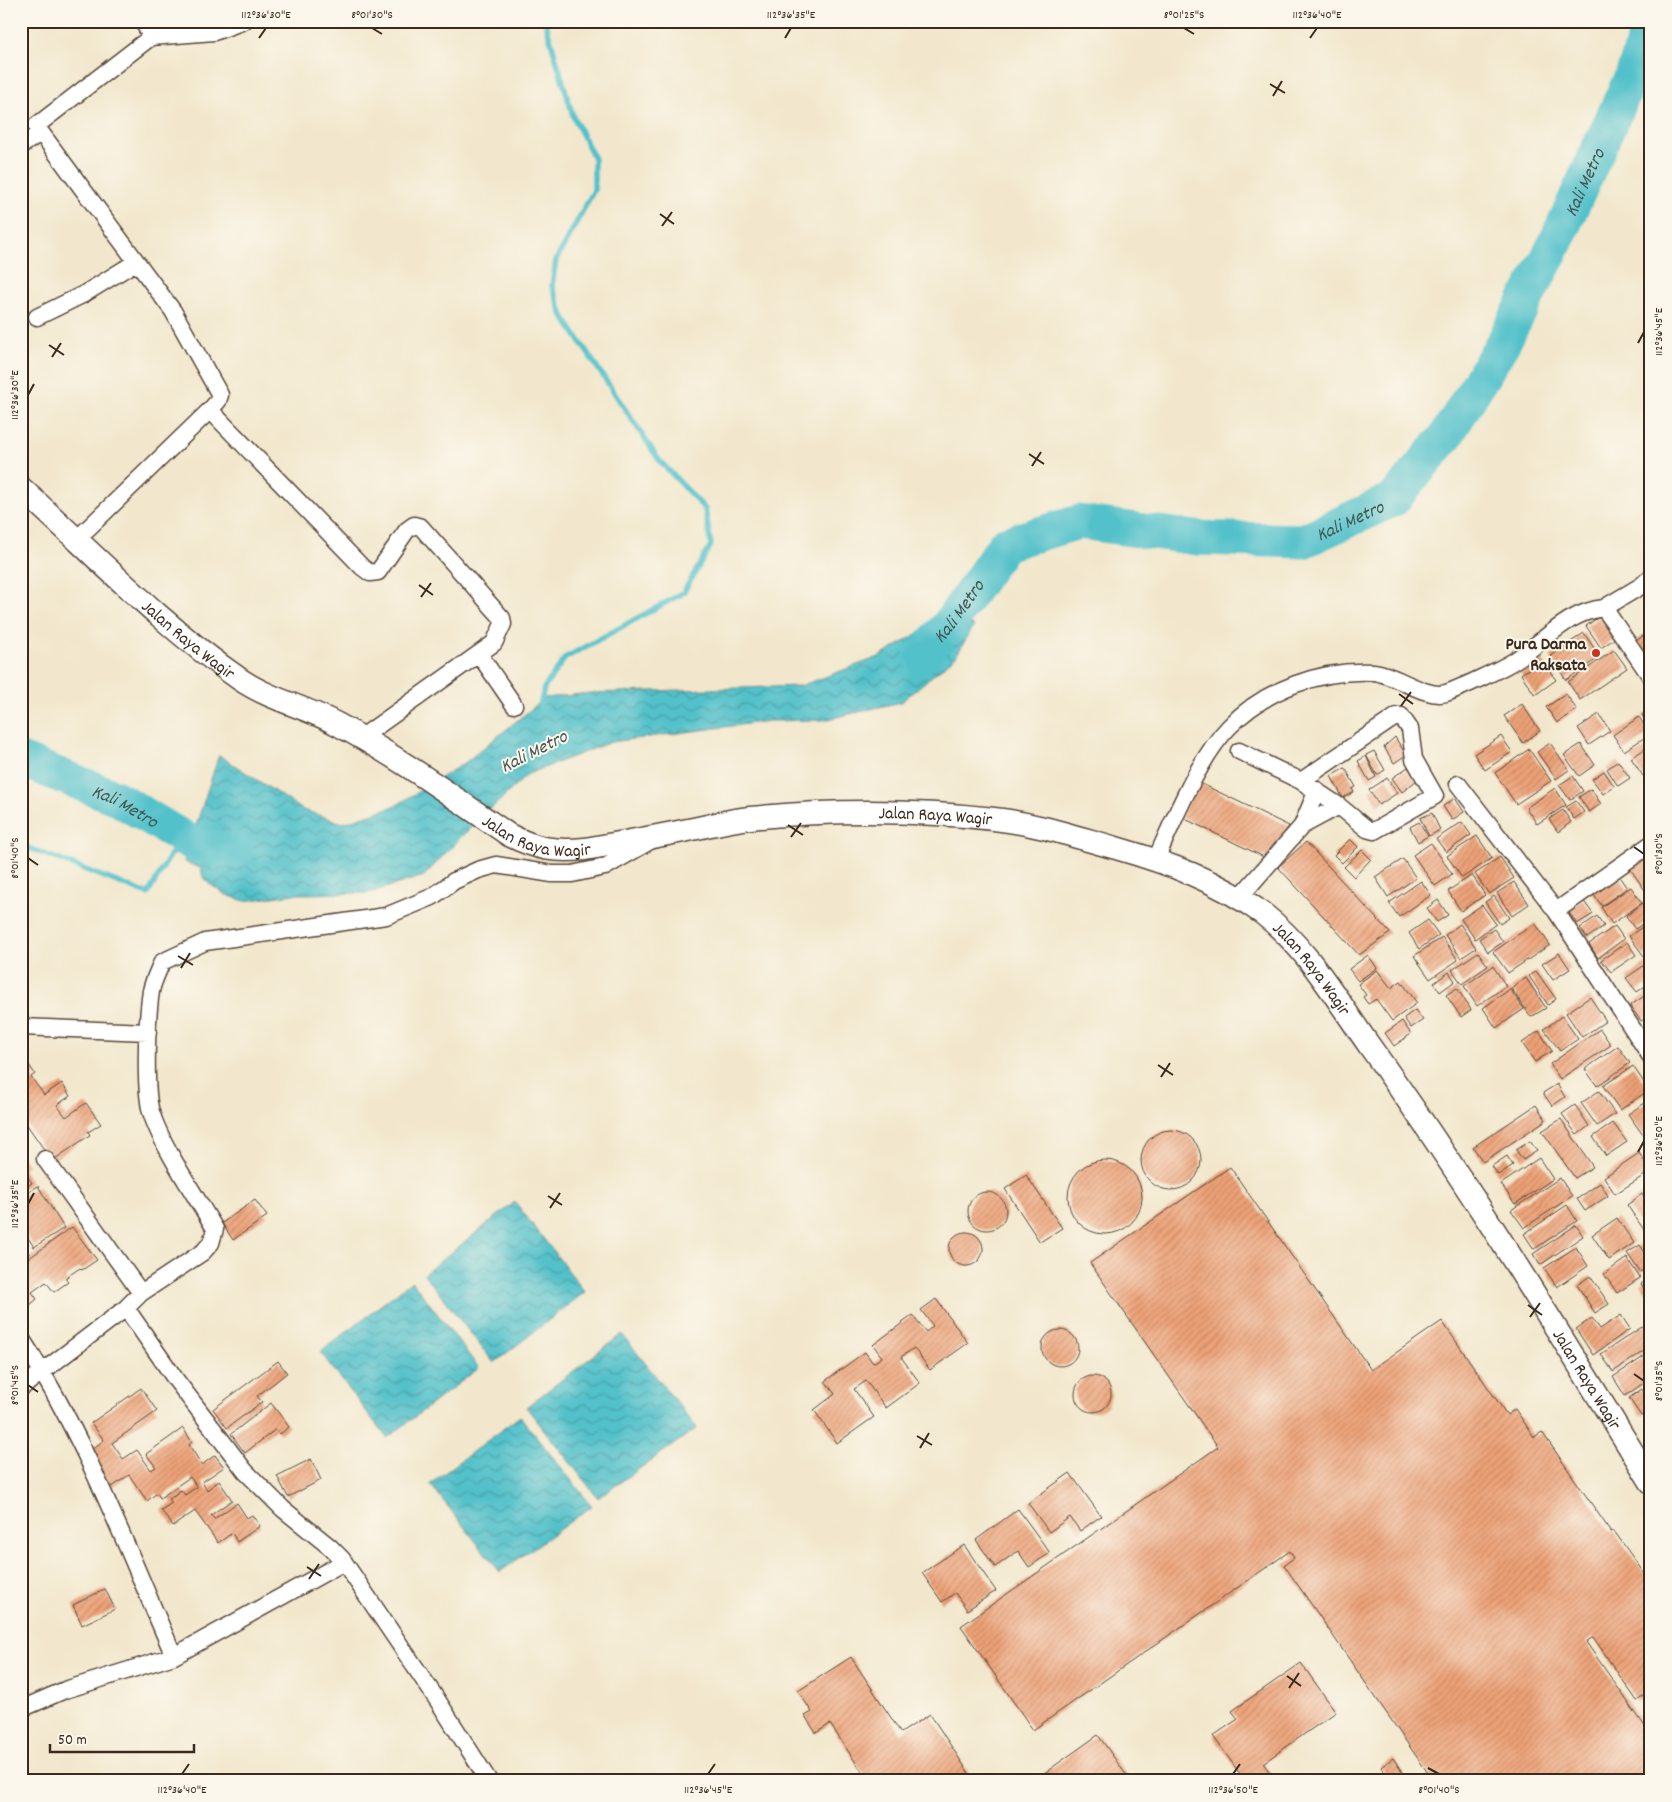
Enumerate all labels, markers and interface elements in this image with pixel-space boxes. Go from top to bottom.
text: 112°36'30"E [241,7,291,24]
text: 8°01'30"S [351,7,393,24]
text: 112°36'35"E [767,7,816,24]
text: 8°01'25"S [1164,7,1204,24]
text: 112°36'40"E [1292,7,1342,24]
water label: Kali Metro [1559,144,1614,222]
text: 112°36'45"E [1651,307,1668,356]
text: 112°36'30"E [7,370,24,420]
water label: Kali Metro [1312,495,1391,550]
water label: Kali Metro [928,574,994,650]
street label: Jalan Raya Wagir [135,596,239,687]
place label: Pura Darma Raksata [1506,633,1587,679]
marker: Pura Darma Raksata [1590,647,1602,659]
water label: Kali Metro [496,724,574,782]
water label: Kali Metro [87,779,164,838]
street label: Jalan Raya Wagir [878,802,994,834]
street label: Jalan Raya Wagir [476,810,593,865]
text: 8°01'30"S [1651,833,1668,875]
text: 8°01'40"S [7,837,24,879]
street label: Jalan Raya Wagir [1266,917,1355,1022]
text: 112°36'50"E [1651,1116,1668,1166]
text: 112°36'35"E [7,1179,24,1228]
street label: Jalan Raya Wagir [1545,1325,1626,1436]
text: 8°01'35"S [1651,1361,1668,1401]
text: 8°01'45"S [7,1365,24,1405]
scale bar [50,1722,194,1754]
text: 50 m [58,1730,87,1752]
text: 112°36'40"E [157,1782,207,1799]
text: 112°36'45"E [684,1782,733,1799]
text: 112°36'50"E [1208,1782,1258,1799]
text: 8°01'40"S [1418,1782,1460,1799]

